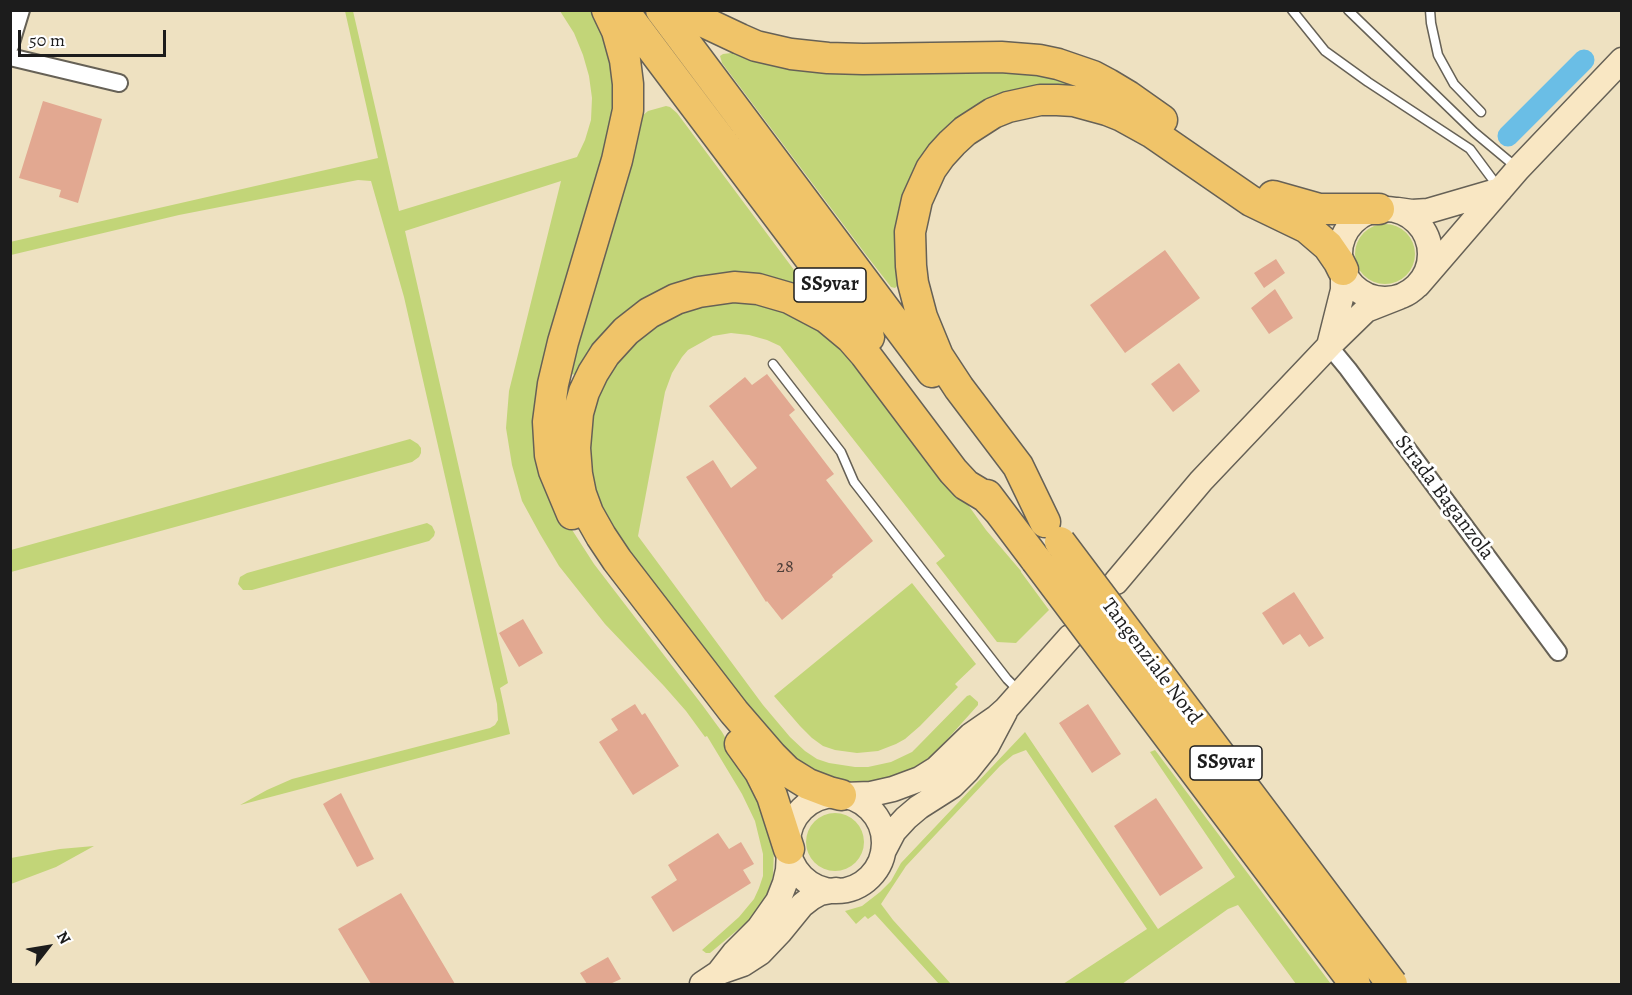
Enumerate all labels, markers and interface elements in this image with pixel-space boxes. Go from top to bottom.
scale bar [21,18,170,56]
text: 50 m [29,28,65,52]
road number: SS9var [794,268,866,302]
street label: Strada Baganzola [1389,431,1499,565]
house number: 28 [776,557,794,579]
street label: Tangenziale Nord [1095,594,1207,730]
road number: SS9var [1190,746,1262,780]
north arrow [18,917,78,977]
text: N [51,927,76,948]

